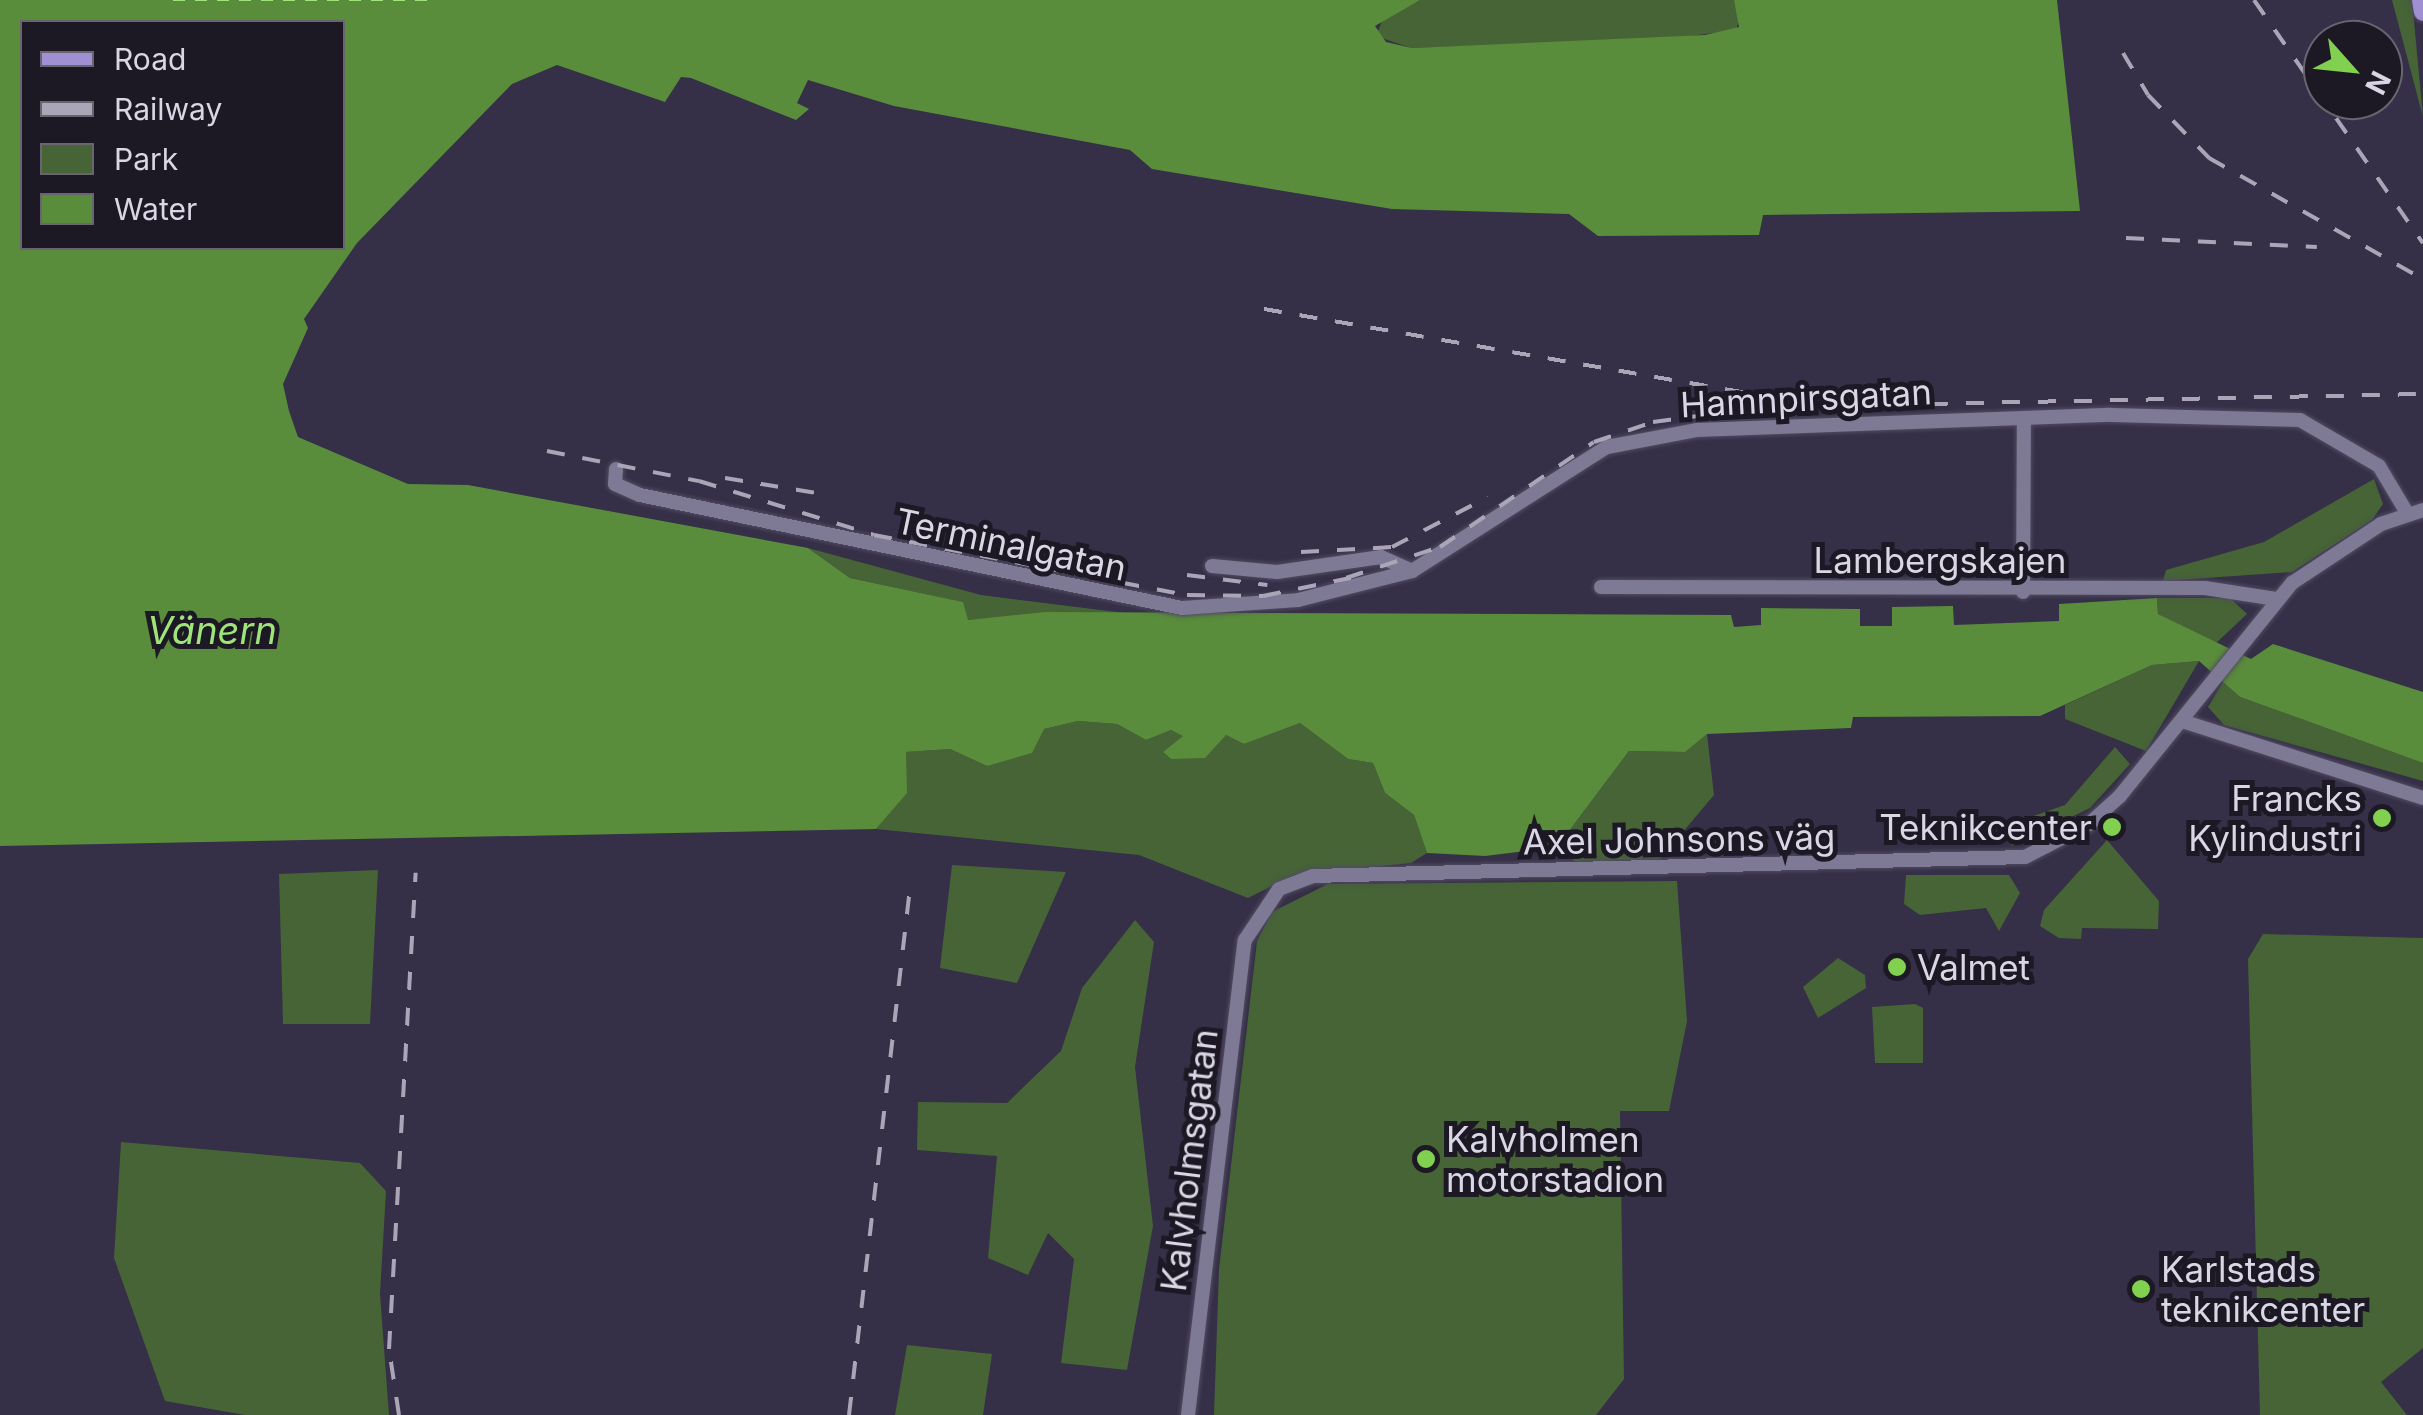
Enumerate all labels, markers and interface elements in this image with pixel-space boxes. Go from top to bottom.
legend [20,20,345,250]
north arrow [2303,20,2403,120]
text: Road [114,41,186,77]
text: N [2358,65,2398,100]
text: Railway [114,91,222,127]
text: Park [114,141,178,177]
text: Water [114,191,197,227]
street label: Hamnpirsgatan [1679,370,1933,426]
street label: Terminalgatan [892,499,1130,589]
street label: Lambergskajen [1814,539,2066,581]
water label: Vänern [147,608,277,654]
place label: Francks Kylindustri [2188,777,2362,859]
place label: Teknikcenter [1879,806,2092,848]
marker: Francks Kylindustri [2371,807,2393,829]
street label: Axel Johnsons väg [1522,815,1836,863]
marker: Teknikcenter [2101,816,2123,838]
place label: Valmet [1917,946,2030,988]
marker: Valmet [1886,956,1908,978]
street label: Kalvholmsgatan [1152,1026,1226,1294]
place label: Kalvholmen motorstadion [1446,1118,1664,1200]
marker: Kalvholmen motorstadion [1415,1148,1437,1170]
place label: Karlstads teknikcenter [2161,1248,2365,1330]
marker: Karlstads teknikcenter [2130,1278,2152,1300]

